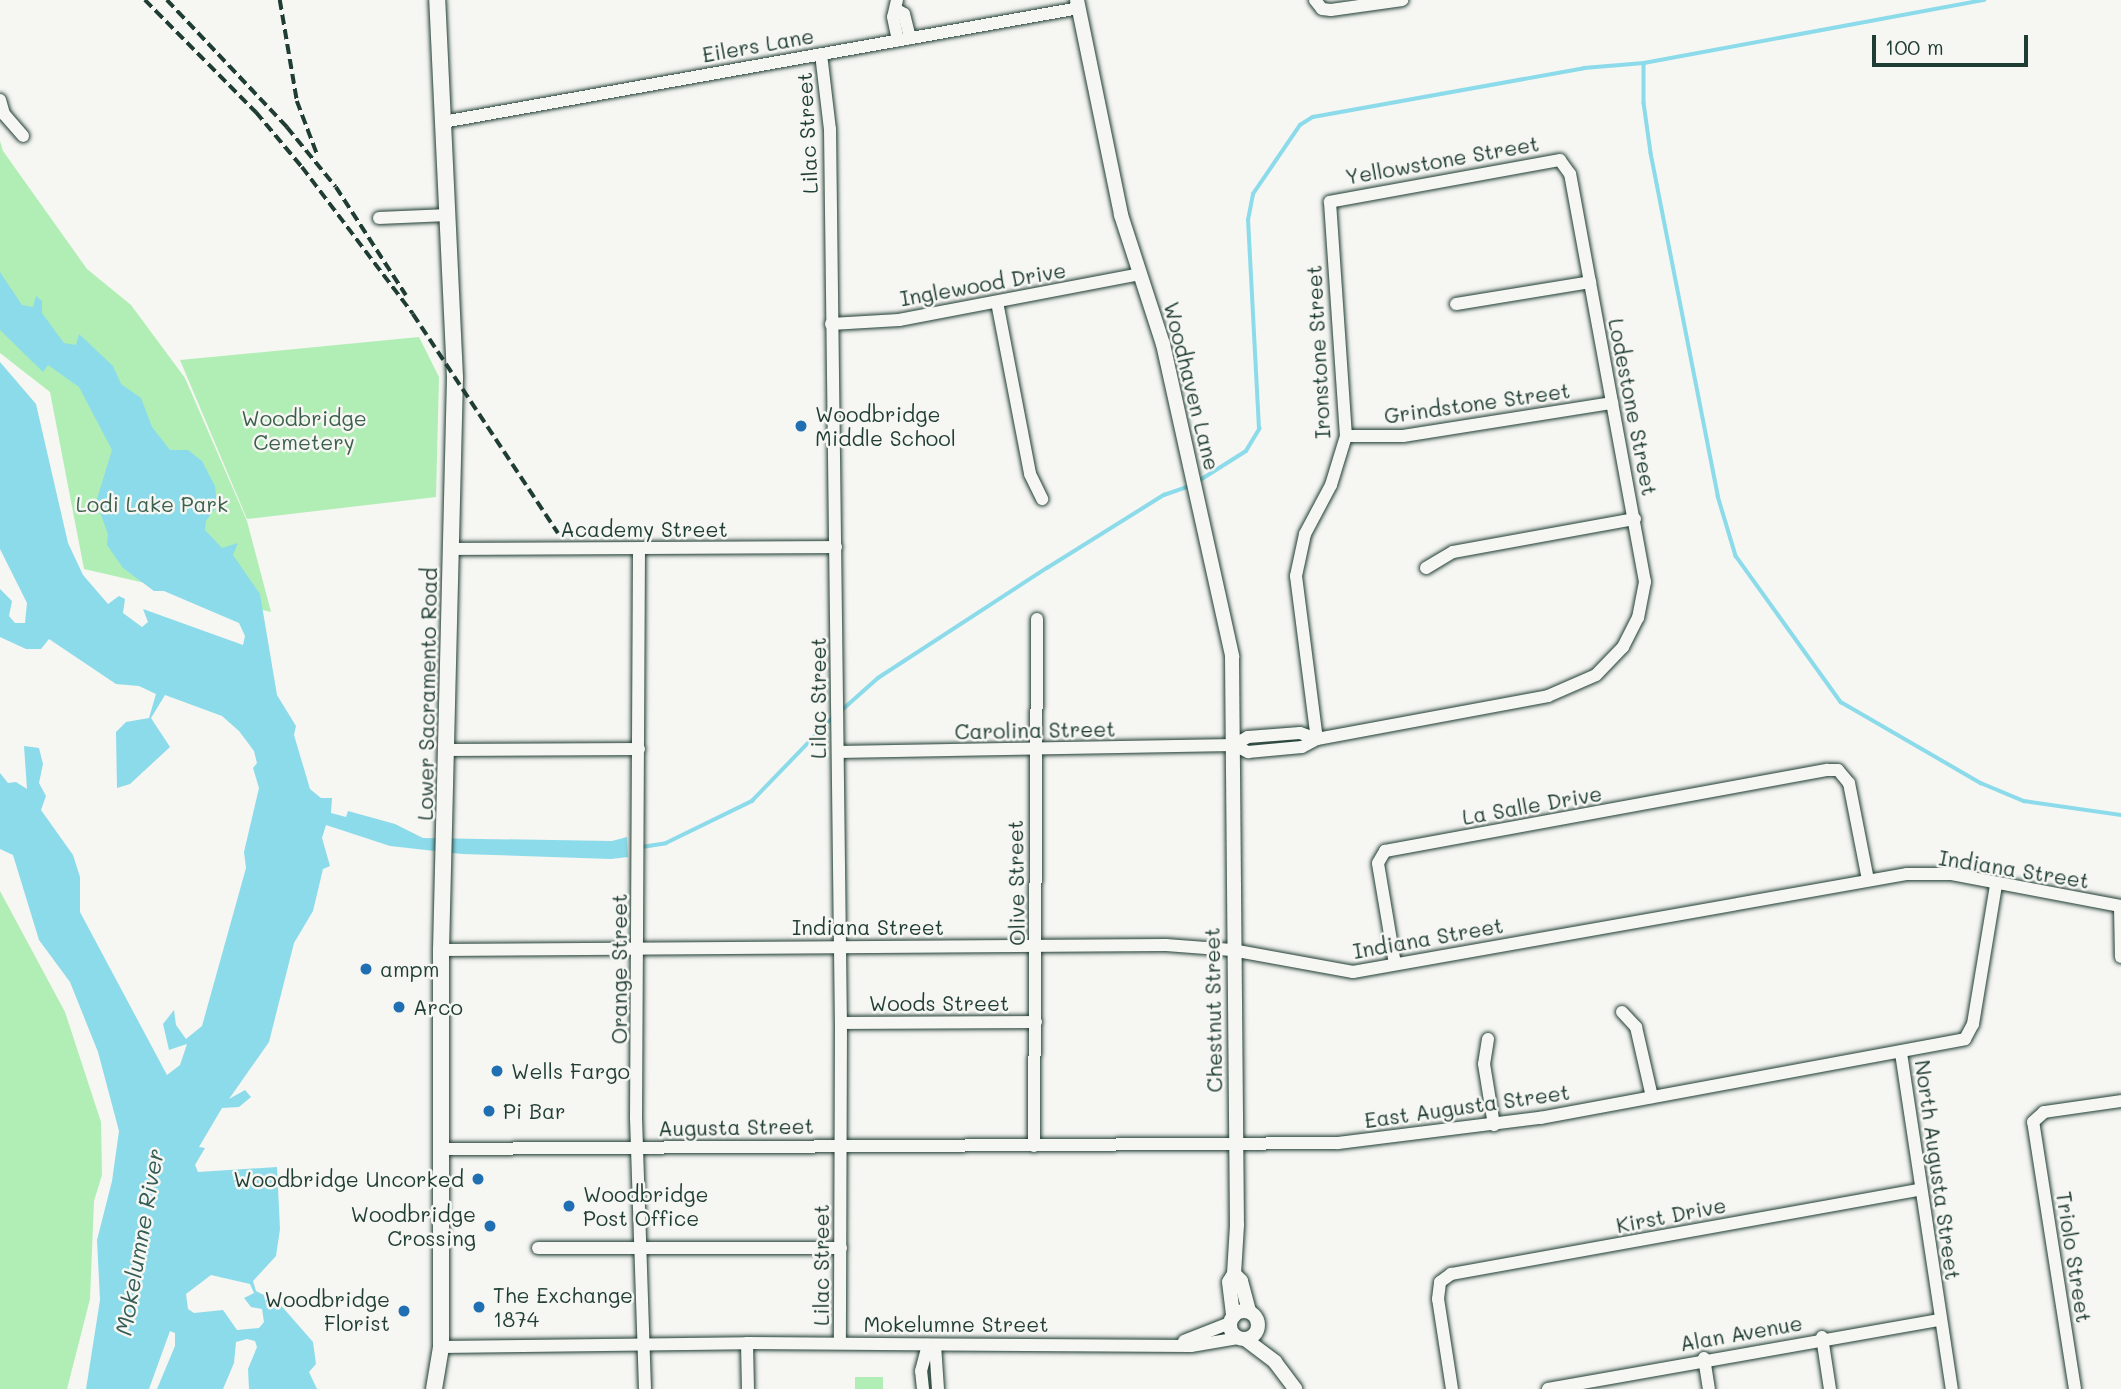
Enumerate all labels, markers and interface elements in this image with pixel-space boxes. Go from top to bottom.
scale bar [1876,21,2032,65]
street label: Eilers Lane [700,23,816,67]
text: 100 m [1885,33,1944,60]
street label: Lilac Street [791,72,823,194]
street label: Yellowstone Street [1343,131,1541,189]
street label: Inglewood Drive [898,257,1068,311]
street label: Ironstone Street [1301,264,1335,440]
street label: Woodhaven Lane [1159,299,1225,473]
street label: Lodestone Street [1603,316,1663,498]
street label: Grindstone Street [1382,377,1572,429]
place label: Woodbridge Middle School [815,401,956,451]
park label: Woodbridge Cemetery [241,405,367,455]
marker: Woodbridge Middle School [793,418,809,434]
park label: Lodi Lake Park [76,491,228,517]
street label: Academy Street [560,516,728,542]
street label: Lower Sacramento Road [412,567,442,821]
street label: Lilac Street [805,637,831,759]
street label: Carolina Street [954,716,1116,744]
street label: La Salle Drive [1460,780,1604,830]
street label: Olive Street [1002,820,1030,946]
street label: Indiana Street [1937,845,2091,893]
street label: Orange Street [606,894,632,1044]
street label: Indiana Street [1351,912,1505,964]
street label: Indiana Street [792,914,944,940]
street label: Chestnut Street [1199,927,1227,1093]
place label: ampm [380,956,440,982]
marker: ampm [358,961,374,977]
street label: Woods Street [869,990,1009,1016]
place label: Arco [413,994,463,1020]
marker: Arco [391,999,407,1015]
place label: Wells Fargo [511,1058,630,1084]
street label: North Augusta Street [1910,1058,1966,1282]
marker: Wells Fargo [489,1063,505,1079]
street label: East Augusta Street [1363,1079,1571,1133]
place label: Pi Bar [503,1098,566,1124]
marker: Pi Bar [481,1103,497,1119]
street label: Augusta Street [658,1113,814,1141]
water label: Mokelumne River [109,1146,169,1338]
place label: Woodbridge Uncorked [233,1166,464,1192]
marker: Woodbridge Uncorked [470,1171,486,1187]
place label: Woodbridge Post Office [583,1181,708,1231]
street label: Triolo Street [2051,1190,2097,1324]
street label: Kirst Drive [1614,1192,1728,1238]
marker: Woodbridge Post Office [561,1198,577,1214]
place label: Woodbridge Crossing [351,1201,476,1251]
street label: Lilac Street [808,1204,834,1326]
marker: Woodbridge Crossing [482,1218,498,1234]
place label: The Exchange 1874 [493,1282,633,1332]
place label: Woodbridge Florist [265,1286,390,1336]
marker: The Exchange 1874 [471,1299,487,1315]
marker: Woodbridge Florist [396,1303,412,1319]
street label: Alan Avenue [1678,1310,1804,1356]
street label: Mokelumne Street [863,1311,1049,1337]

